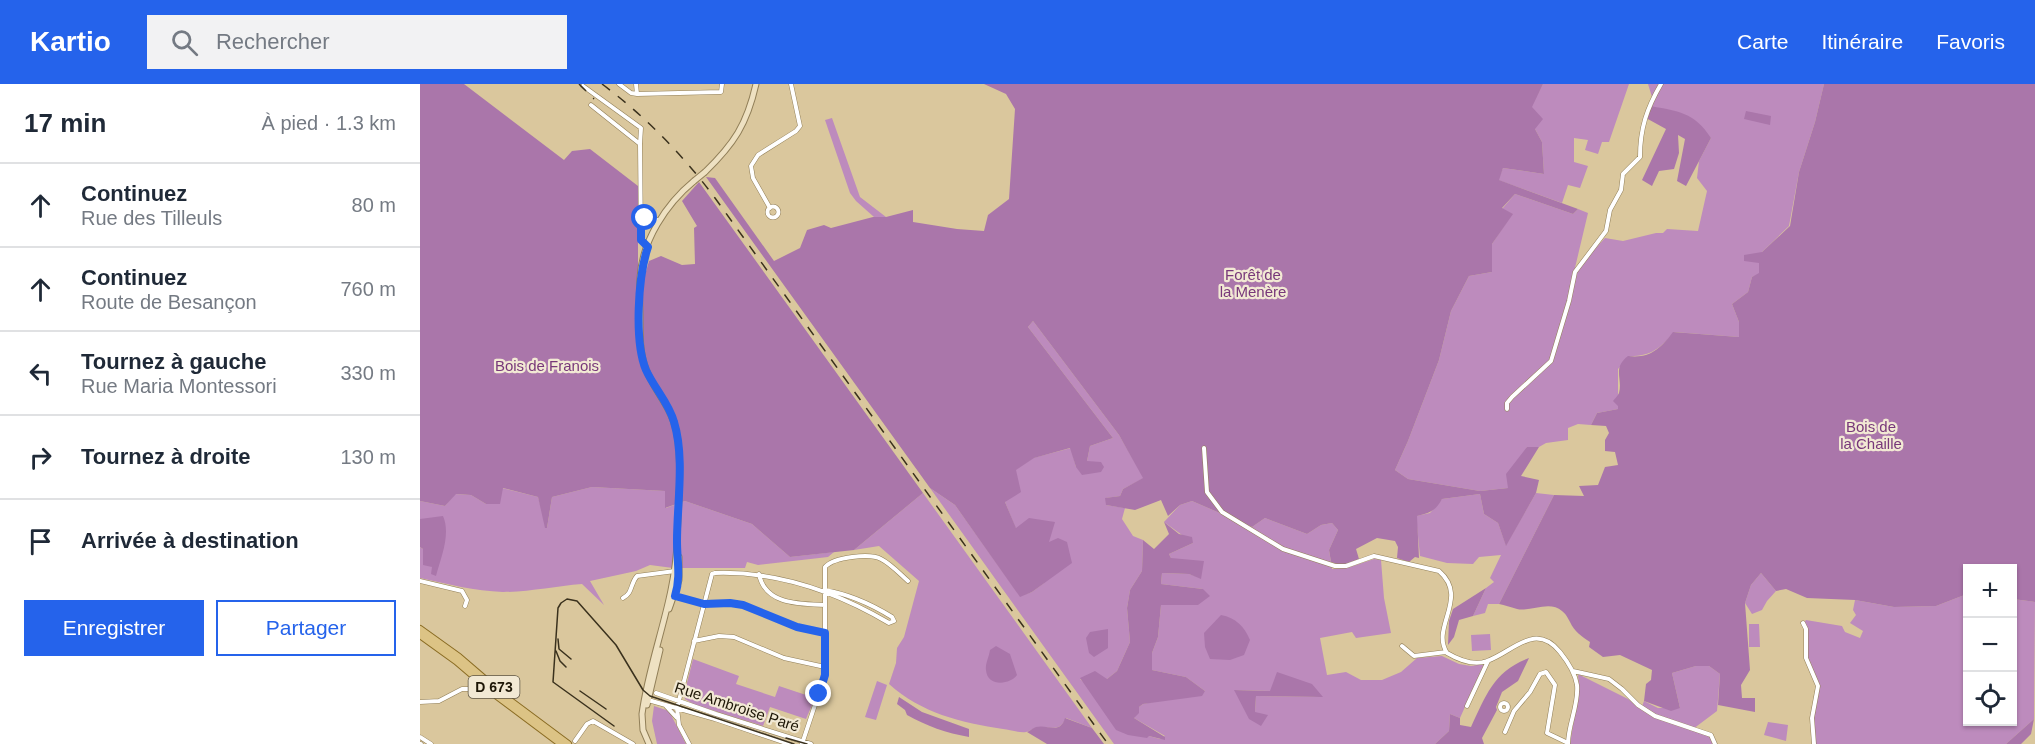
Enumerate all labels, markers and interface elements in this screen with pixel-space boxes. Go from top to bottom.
search box [147,15,567,69]
text: Kartio [30,26,111,57]
icon: search [168,26,201,59]
text: Rechercher [216,29,330,54]
text: Carte [1737,30,1788,53]
text: Itinéraire [1821,30,1903,53]
text: Favoris [1936,30,2005,53]
text: 17 min [24,108,106,138]
text: À pied · 1.3 km [261,112,396,134]
text: Continuez [81,181,187,206]
icon: ahead [24,189,57,222]
text: 80 m [352,194,396,216]
route start [631,204,657,230]
text: Rue des Tilleuls [81,207,222,229]
text: Continuez [81,265,187,290]
park label: Forêt de la Menère [1220,266,1286,300]
icon: ahead [24,273,57,306]
text: 760 m [340,278,396,300]
text: Route de Besançon [81,291,257,313]
text: Tournez à gauche [81,349,266,374]
icon: left [24,357,57,390]
park label: Bois de Franois [495,357,599,374]
text: 330 m [340,362,396,384]
text: Rue Maria Montessori [81,375,277,397]
park label: Bois de la Chaille [1840,418,1902,452]
icon: right [24,441,57,474]
text: Tournez à droite [81,444,251,469]
text: 130 m [340,446,396,468]
icon: arrive [24,525,57,558]
text: Arrivée à destination [81,528,299,553]
map controls [1963,564,2017,726]
button: + [1963,564,2017,618]
button: Enregistrer [24,600,204,656]
button: Partager [216,600,396,656]
button: − [1963,618,2017,672]
button: locate [1963,672,2017,726]
road number: D 673 [468,676,520,698]
street label: Rue Ambroise Paré [673,678,802,735]
route end [805,680,831,706]

